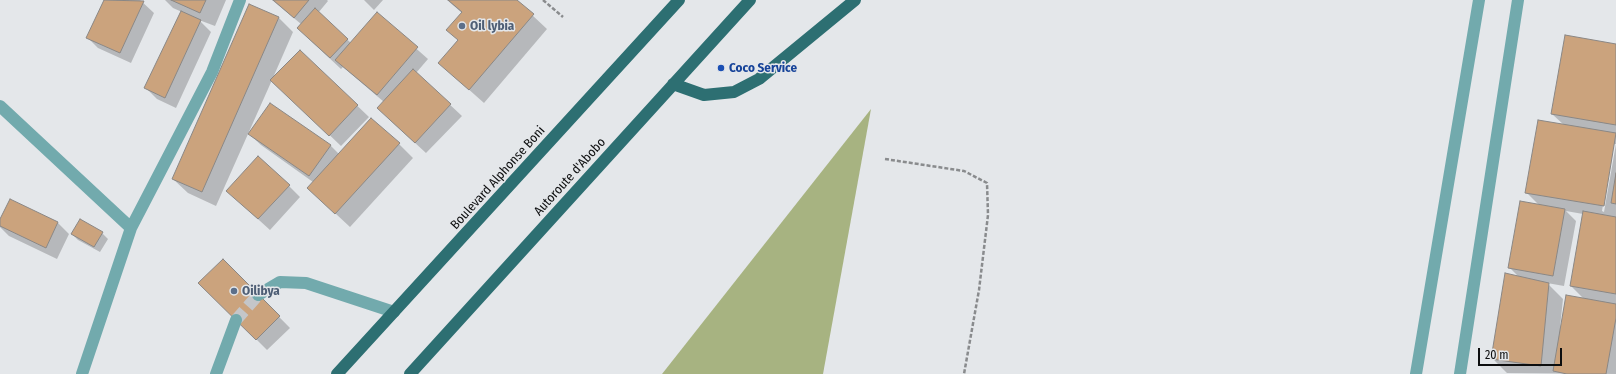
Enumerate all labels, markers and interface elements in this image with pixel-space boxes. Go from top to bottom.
place label: Oil lybia [470,18,514,34]
marker: Oil lybia [457,21,467,31]
place label: Coco Service [729,60,797,76]
marker: Coco Service [716,63,726,73]
street label: Boulevard Alphonse Boni [448,123,548,233]
street label: Autoroute d'Abobo [531,135,609,219]
place label: Oilibya [242,283,280,299]
marker: Oilibya [229,286,239,296]
scale bar [1480,340,1564,366]
text: 20 m [1485,348,1509,362]

